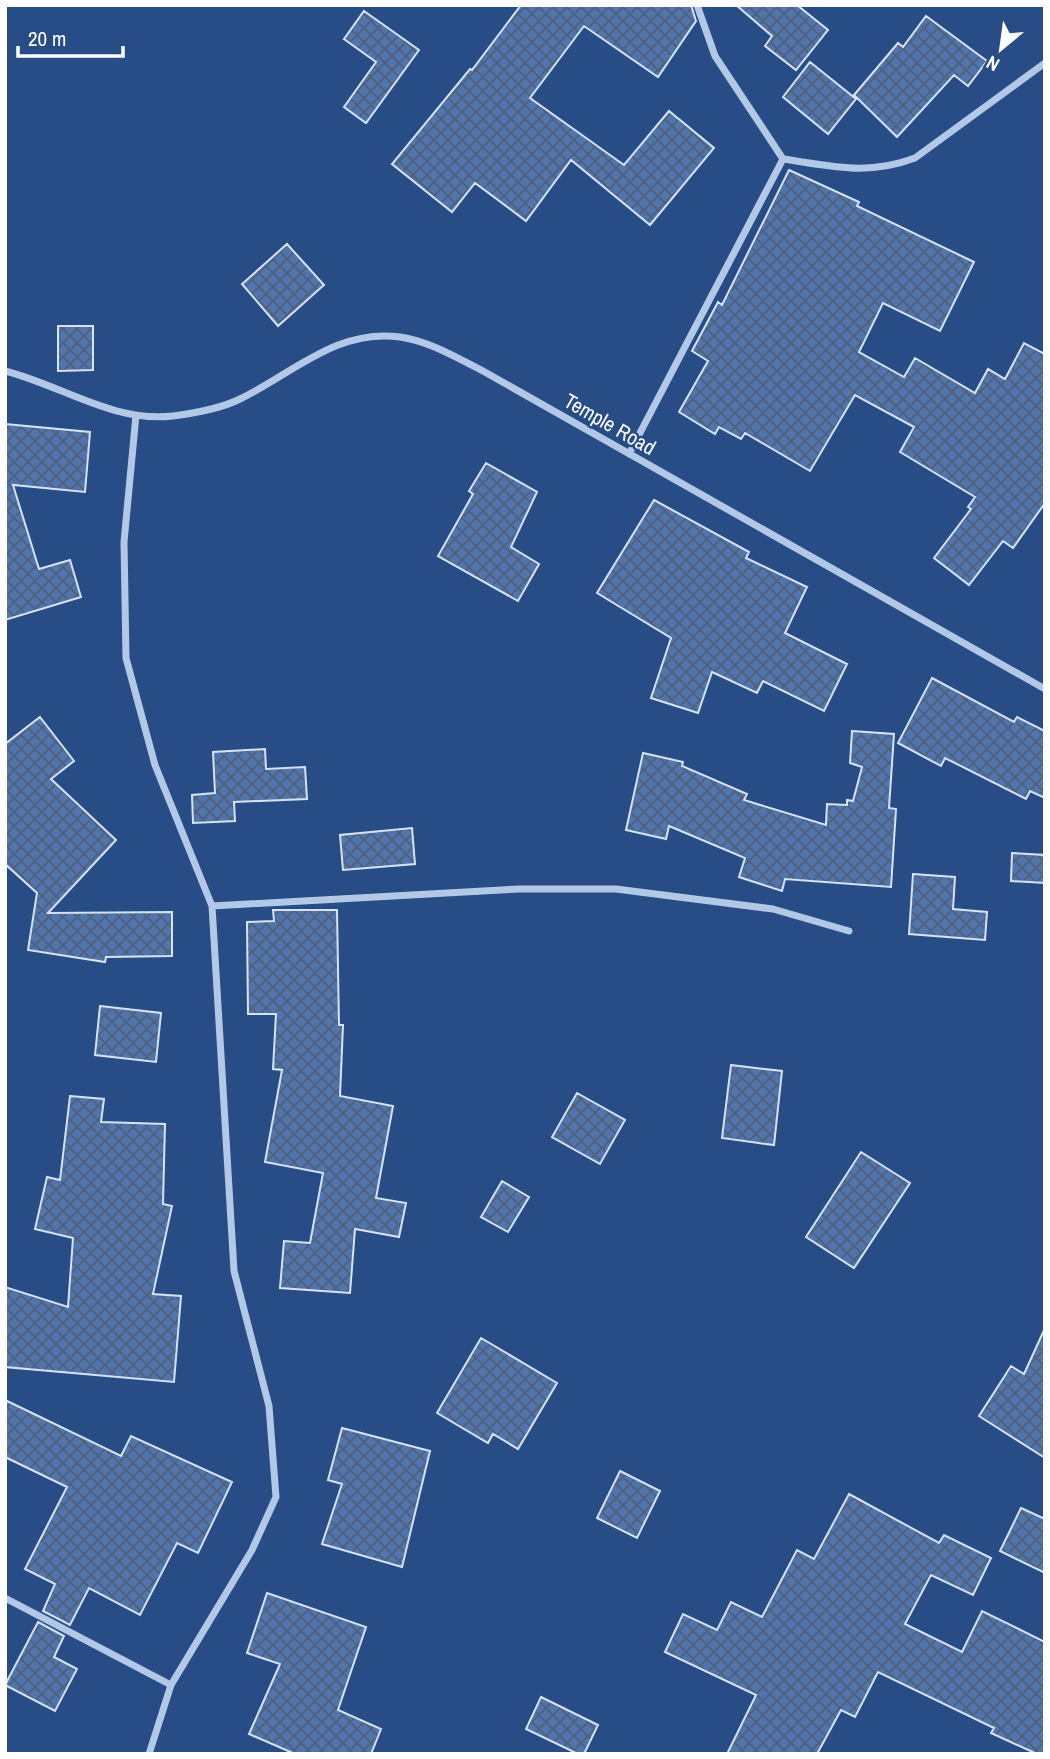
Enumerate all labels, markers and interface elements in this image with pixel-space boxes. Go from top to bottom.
scale bar [18,14,122,58]
north arrow [966,14,1036,84]
text: 20 m [28,24,66,53]
text: N [982,50,1004,78]
street label: Temple Road [559,386,661,462]

